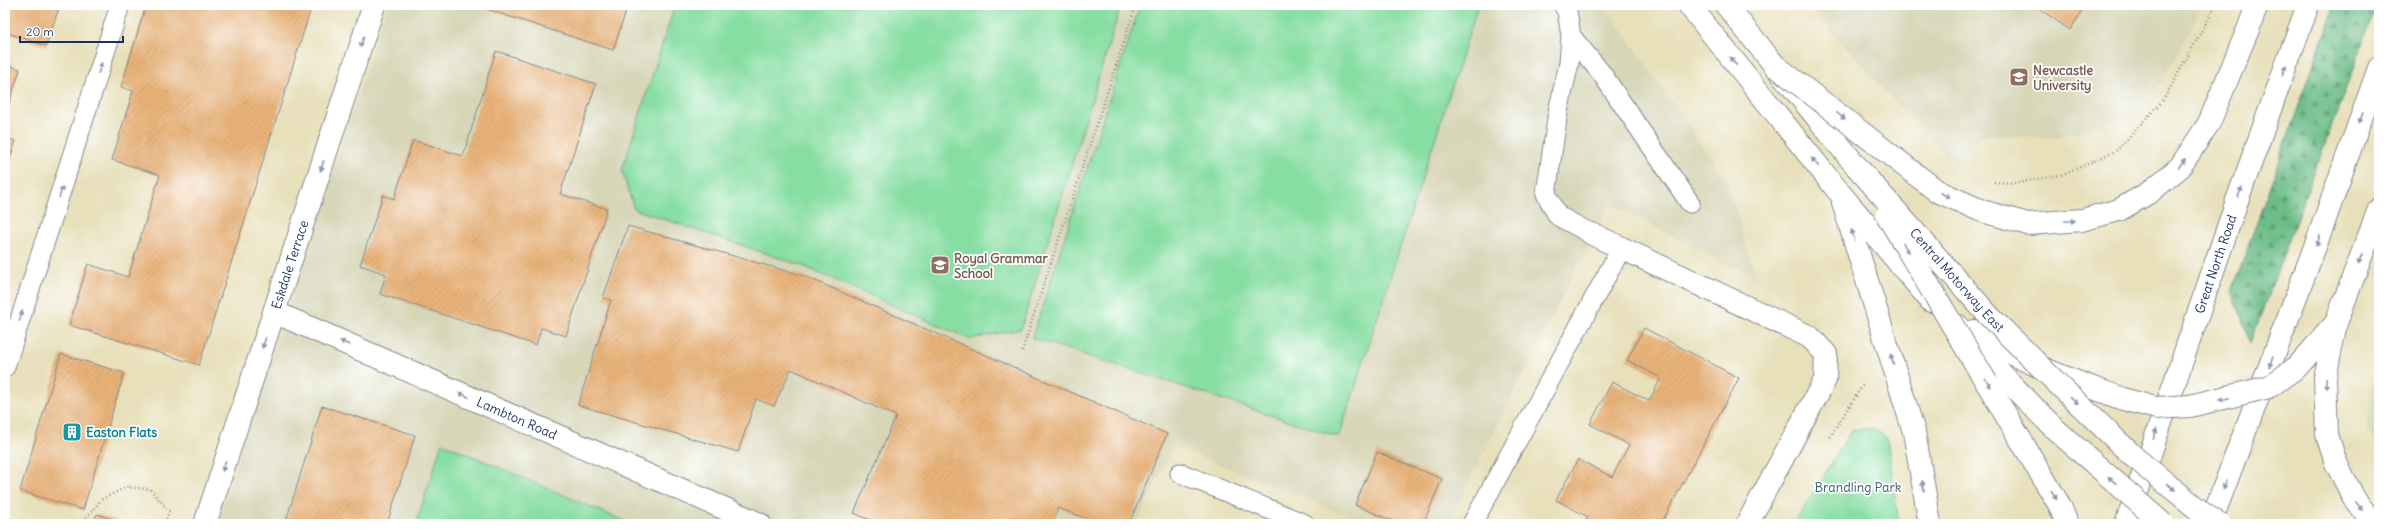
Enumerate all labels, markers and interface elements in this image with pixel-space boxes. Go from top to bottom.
scale bar [20,18,123,44]
text: 20 m [26,24,54,39]
one-way arrow [359,36,365,48]
one-way arrow [1729,55,1738,66]
one-way arrow [97,62,103,74]
place label: Newcastle University [2033,62,2093,94]
one-way arrow [2282,63,2288,75]
school or university icon: Newcastle University [2008,66,2030,88]
one-way arrow [1836,112,1847,121]
one-way arrow [2358,113,2364,125]
one-way arrow [1810,157,1819,168]
one-way arrow [2178,158,2186,169]
one-way arrow [318,160,324,172]
one-way arrow [58,186,64,198]
one-way arrow [2237,186,2243,198]
one-way arrow [1939,192,1950,198]
street label: Great North Road [2191,212,2241,316]
street label: Eskdale Terrace [268,218,312,311]
one-way arrow [2064,218,2076,225]
street label: Central Motorway East [1906,225,2008,336]
one-way arrow [1850,229,1856,241]
one-way arrow [2314,235,2320,247]
one-way arrow [1903,242,1910,254]
place label: Royal Grammar School [954,250,1048,282]
one-way arrow [2357,253,2363,265]
school or university icon: Royal Grammar School [929,254,951,276]
one-way arrow [18,310,24,322]
one-way arrow [261,337,267,349]
one-way arrow [339,340,350,346]
one-way arrow [1889,353,1895,365]
one-way arrow [2268,357,2274,369]
one-way arrow [1985,377,1992,389]
one-way arrow [2323,377,2329,390]
one-way arrow [458,392,469,398]
street label: Lambton Road [474,393,560,443]
one-way arrow [2069,395,2079,405]
one-way arrow [2218,397,2230,403]
building icon: Easton Flats [61,421,83,443]
place label: Easton Flats [86,424,157,441]
one-way arrow [2153,427,2159,439]
one-way arrow [221,461,227,473]
one-way arrow [2107,476,2117,485]
one-way arrow [2222,478,2228,490]
park label: Brandling Park [1815,479,1902,496]
one-way arrow [1920,479,1926,492]
one-way arrow [2165,483,2176,491]
one-way arrow [2050,489,2057,501]
one-way arrow [2355,501,2363,511]

